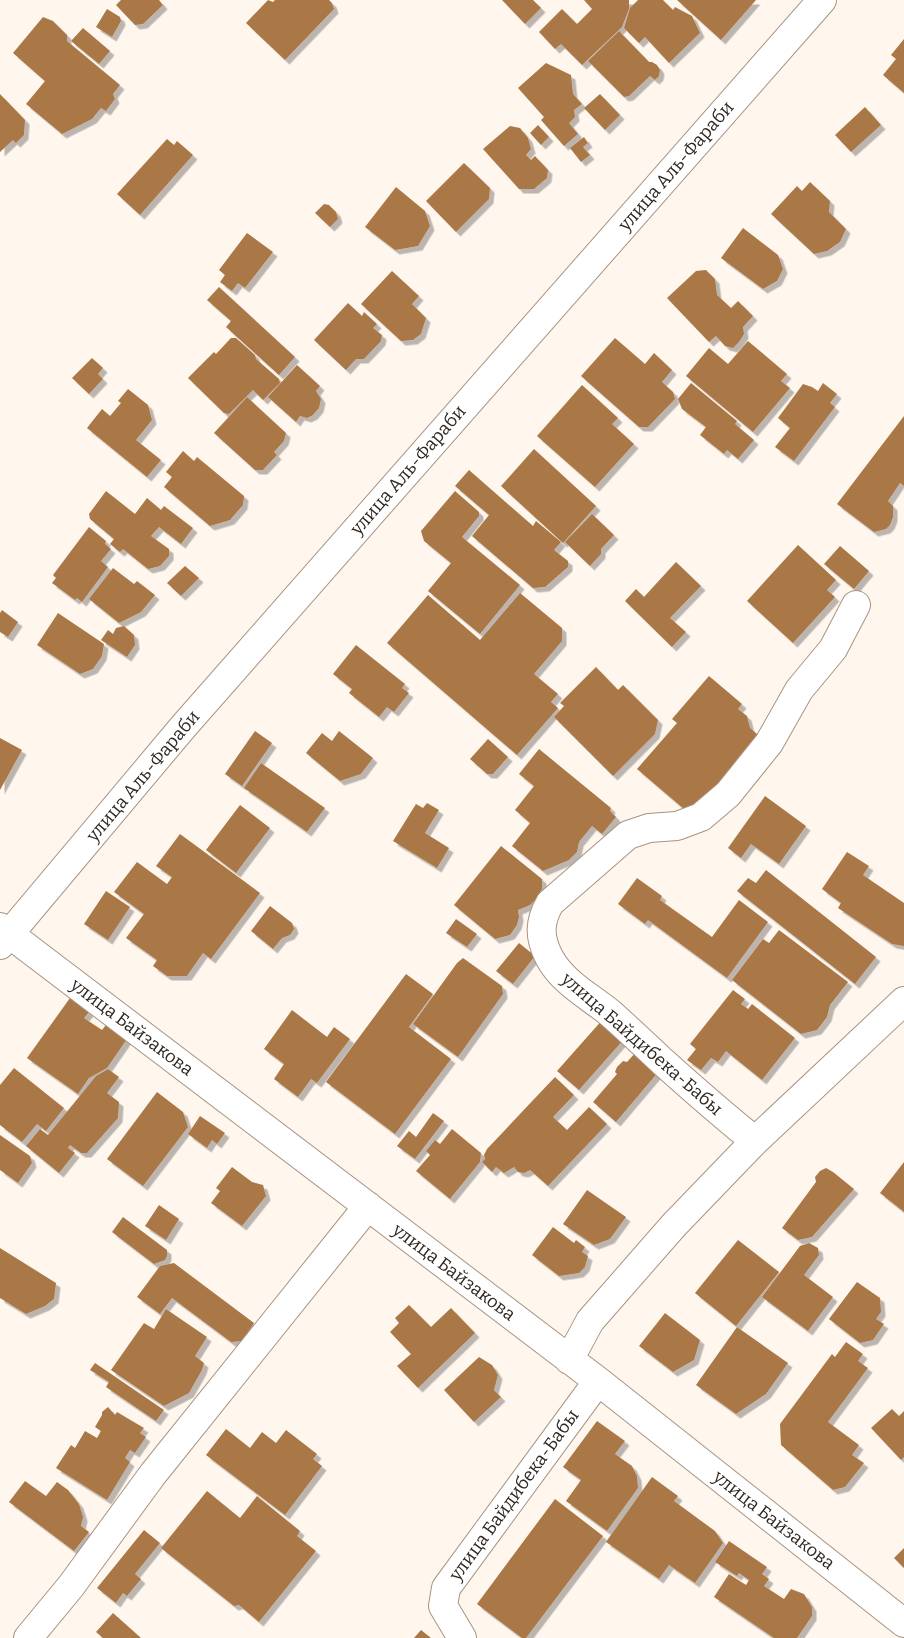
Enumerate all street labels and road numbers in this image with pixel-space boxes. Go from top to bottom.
street label: улица Аль-Фараби [613,97,738,236]
street label: улица Аль-Фараби [345,401,470,540]
street label: улица Аль-Фараби [81,706,204,847]
street label: улица Байдибека-Бабы [556,967,727,1120]
street label: улица Байзакова [65,973,198,1080]
street label: улица Байзакова [387,1218,520,1325]
street label: улица Байдибека-Бабы [444,1405,584,1586]
street label: улица Байзакова [708,1465,839,1574]

